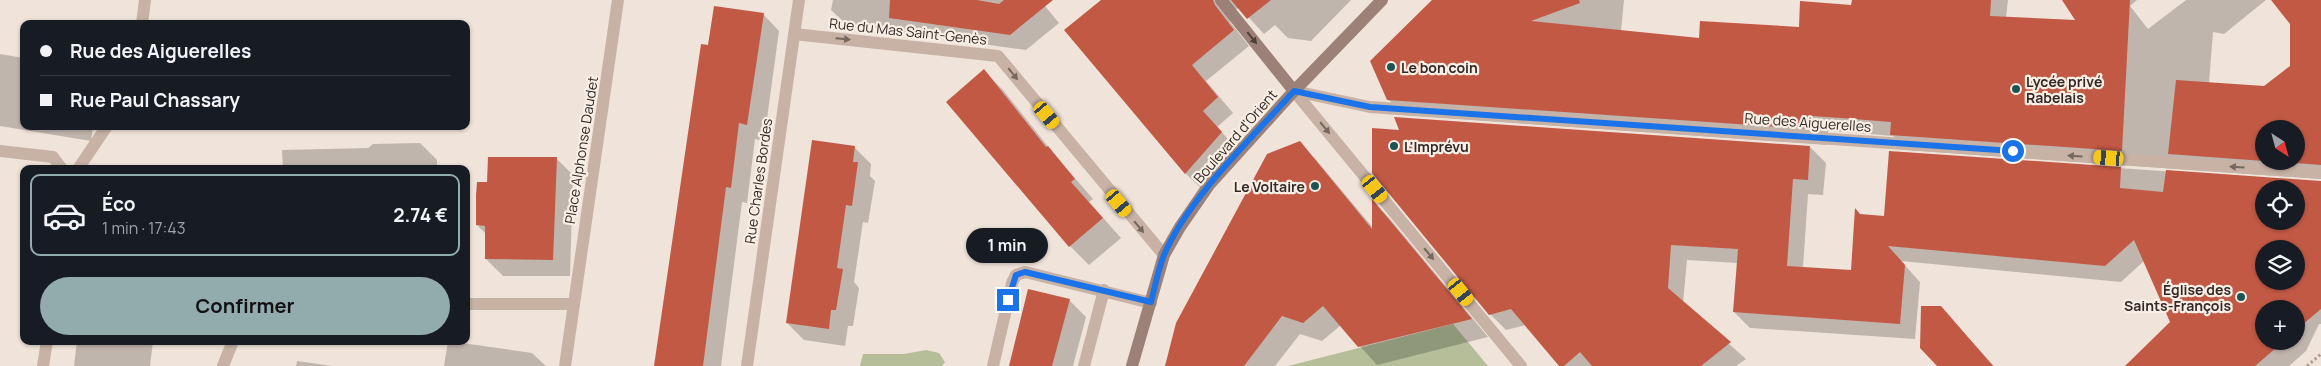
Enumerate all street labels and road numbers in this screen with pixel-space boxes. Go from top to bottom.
street label: Rue du Mas Saint-Genès [828,13,988,49]
street label: Place Alphonse Daudet [560,74,602,225]
street label: Boulevard d'Orient [1189,85,1281,187]
street label: Rue des Aiguerelles [1744,108,1872,136]
street label: Rue Charles Bordes [740,117,776,245]

